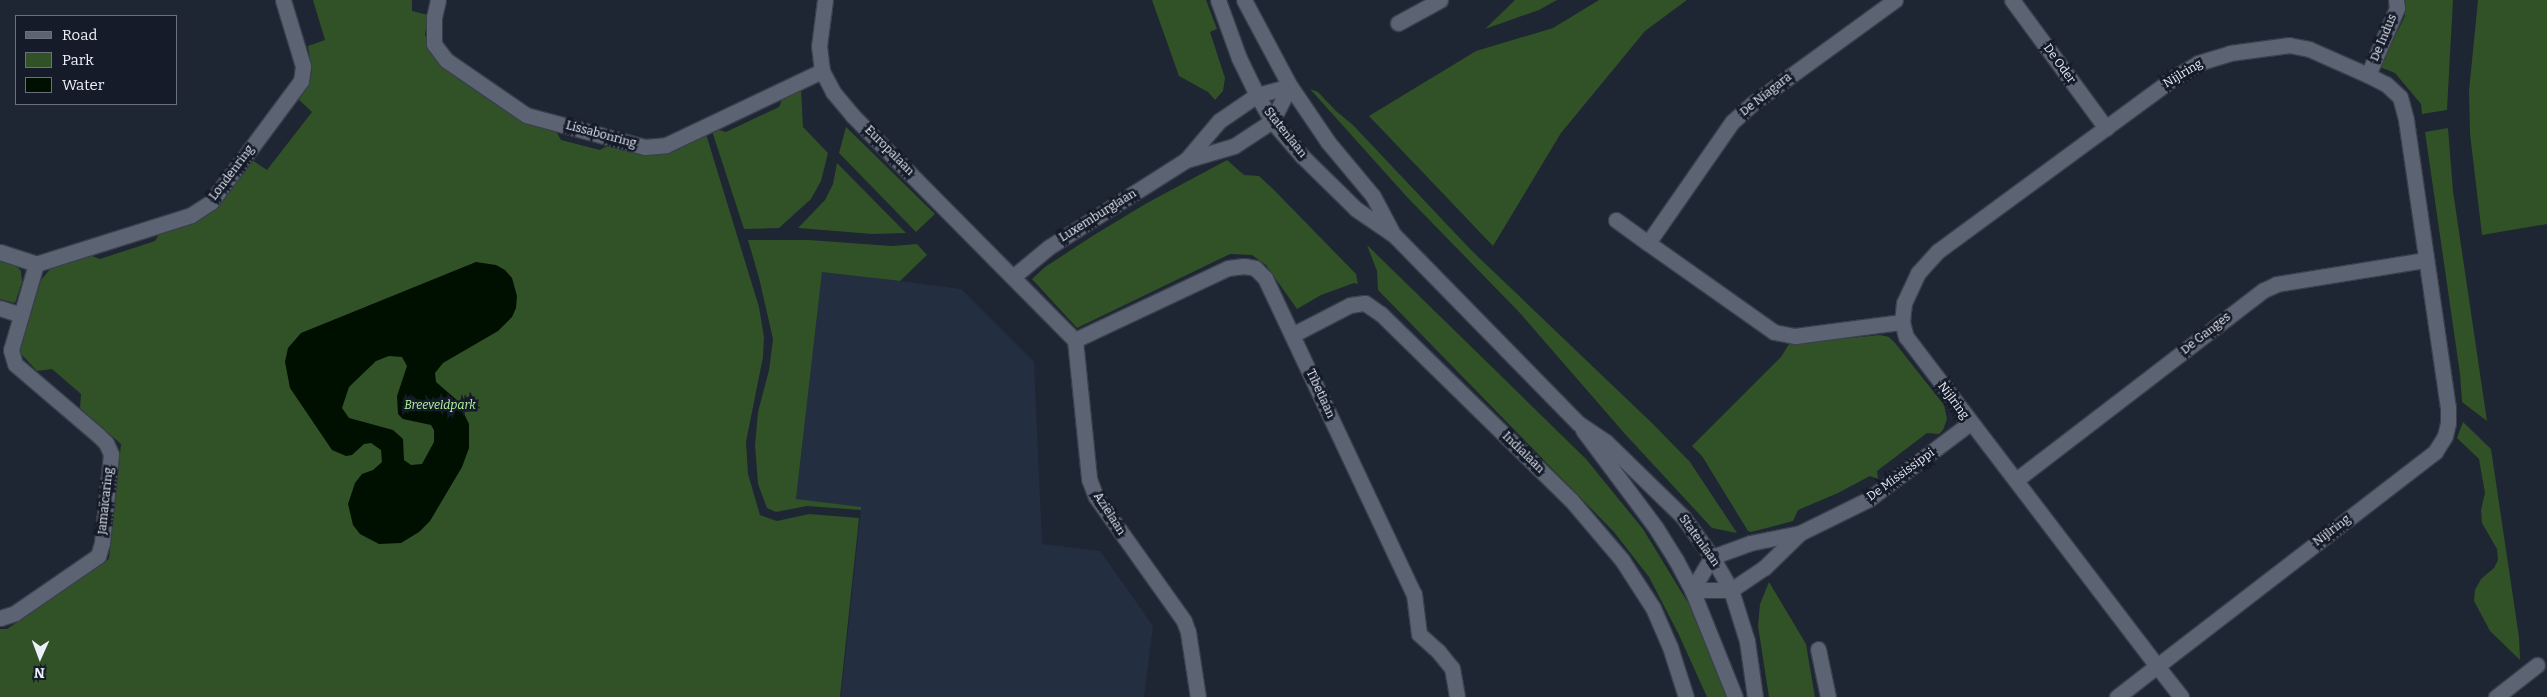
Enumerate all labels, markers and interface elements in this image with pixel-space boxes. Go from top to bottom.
street label: De Indus [2368,12,2400,64]
legend [15,15,178,105]
text: Road [62,26,97,44]
street label: De Oder [2040,41,2078,87]
text: Park [62,51,94,69]
street label: Nijlring [2161,57,2205,91]
street label: De Niagara [1737,70,1795,120]
text: Water [62,76,104,94]
street label: Statenlaan [1260,105,1310,161]
street label: Lissabonring [564,119,638,151]
street label: Europalaan [861,123,917,179]
street label: Londenring [207,143,257,203]
street label: Luxemburglaan [1057,187,1139,245]
street label: De Ganges [2178,310,2234,358]
street label: Tibetlaan [1302,367,1338,421]
street label: Nijlring [1934,380,1972,422]
park label: Breeveldpark [404,399,476,413]
street label: Indialaan [1499,429,1547,477]
street label: De Mississippi [1865,446,1937,504]
street label: Jamaïcaring [95,467,117,535]
street label: Aziëlaan [1090,490,1128,538]
street label: Statenlaan [1675,512,1723,570]
street label: Nijlring [2311,512,2353,550]
north arrow [15,632,65,682]
text: N [34,664,45,681]

